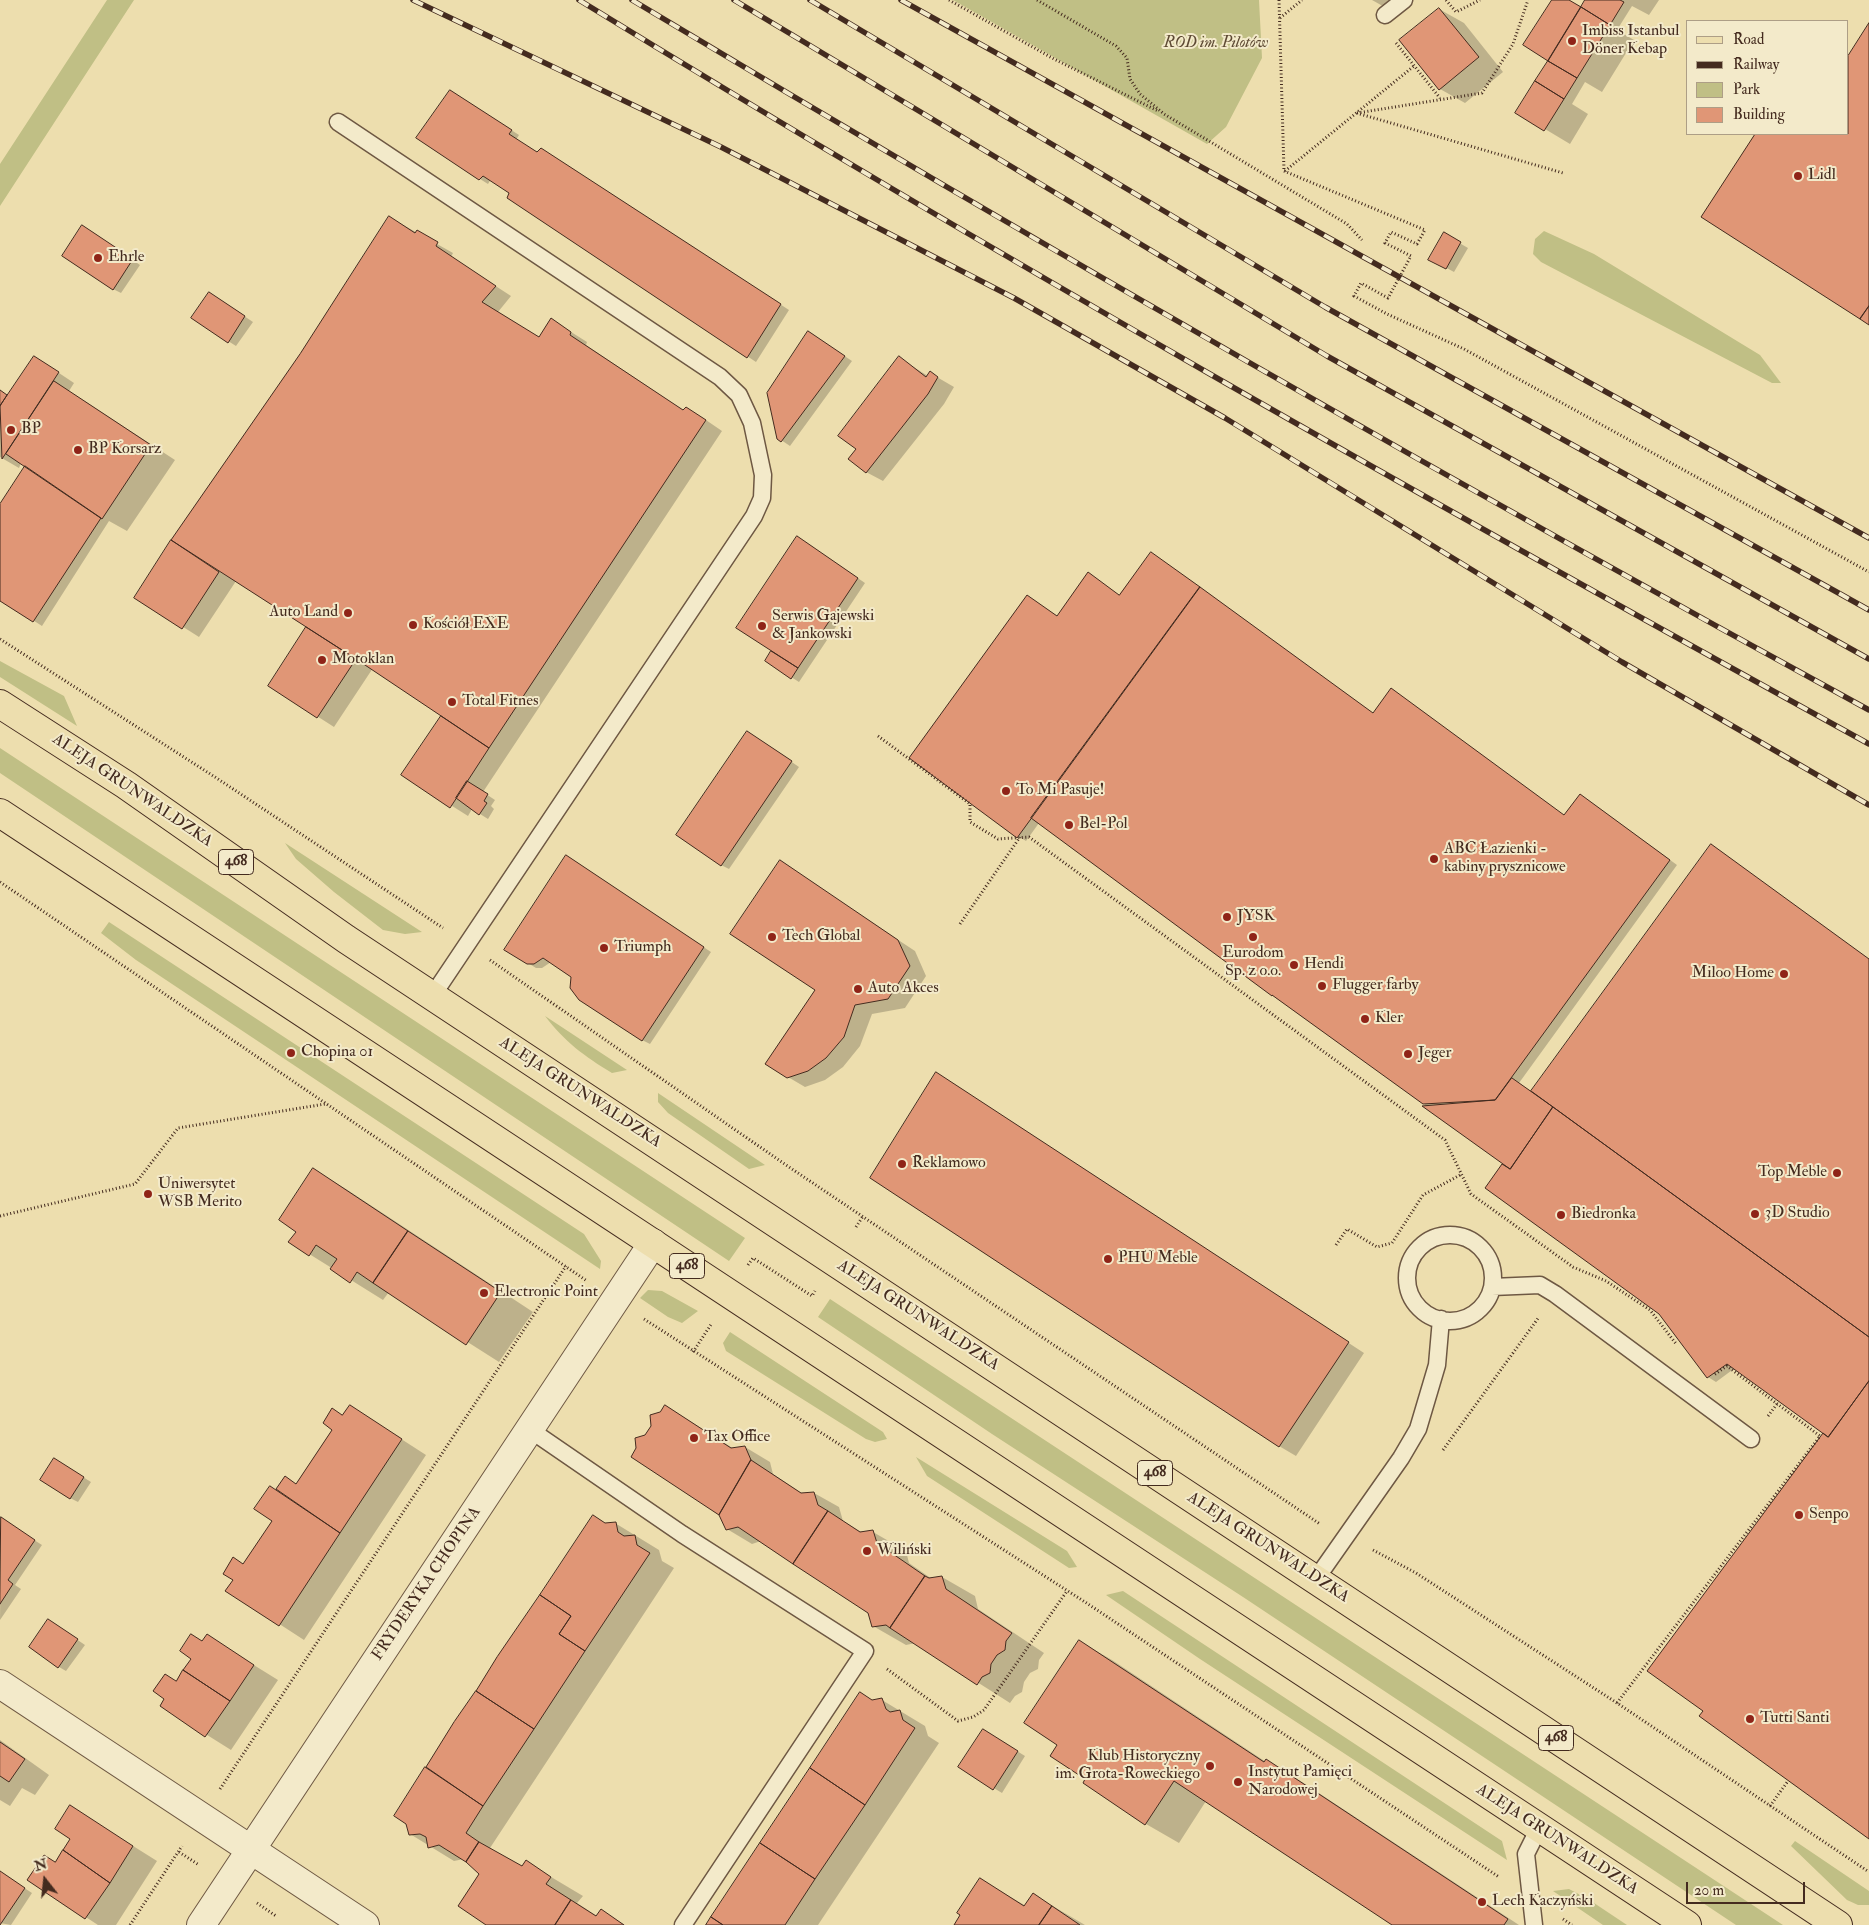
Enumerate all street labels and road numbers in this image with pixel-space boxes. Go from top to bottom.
street label: ALEJA GRUNWALDZKA [48,730,216,852]
road number: 468 [218,850,254,874]
street label: ALEJA GRUNWALDZKA [496,1033,664,1153]
road number: 468 [670,1254,704,1278]
street label: ALEJA GRUNWALDZKA [834,1256,1002,1376]
road number: 468 [1138,1460,1172,1486]
street label: ALEJA GRUNWALDZKA [1184,1488,1352,1608]
street label: FRYDERYKA CHOPINA [368,1504,486,1664]
road number: 468 [1538,1726,1574,1750]
street label: ALEJA GRUNWALDZKA [1473,1780,1641,1900]

